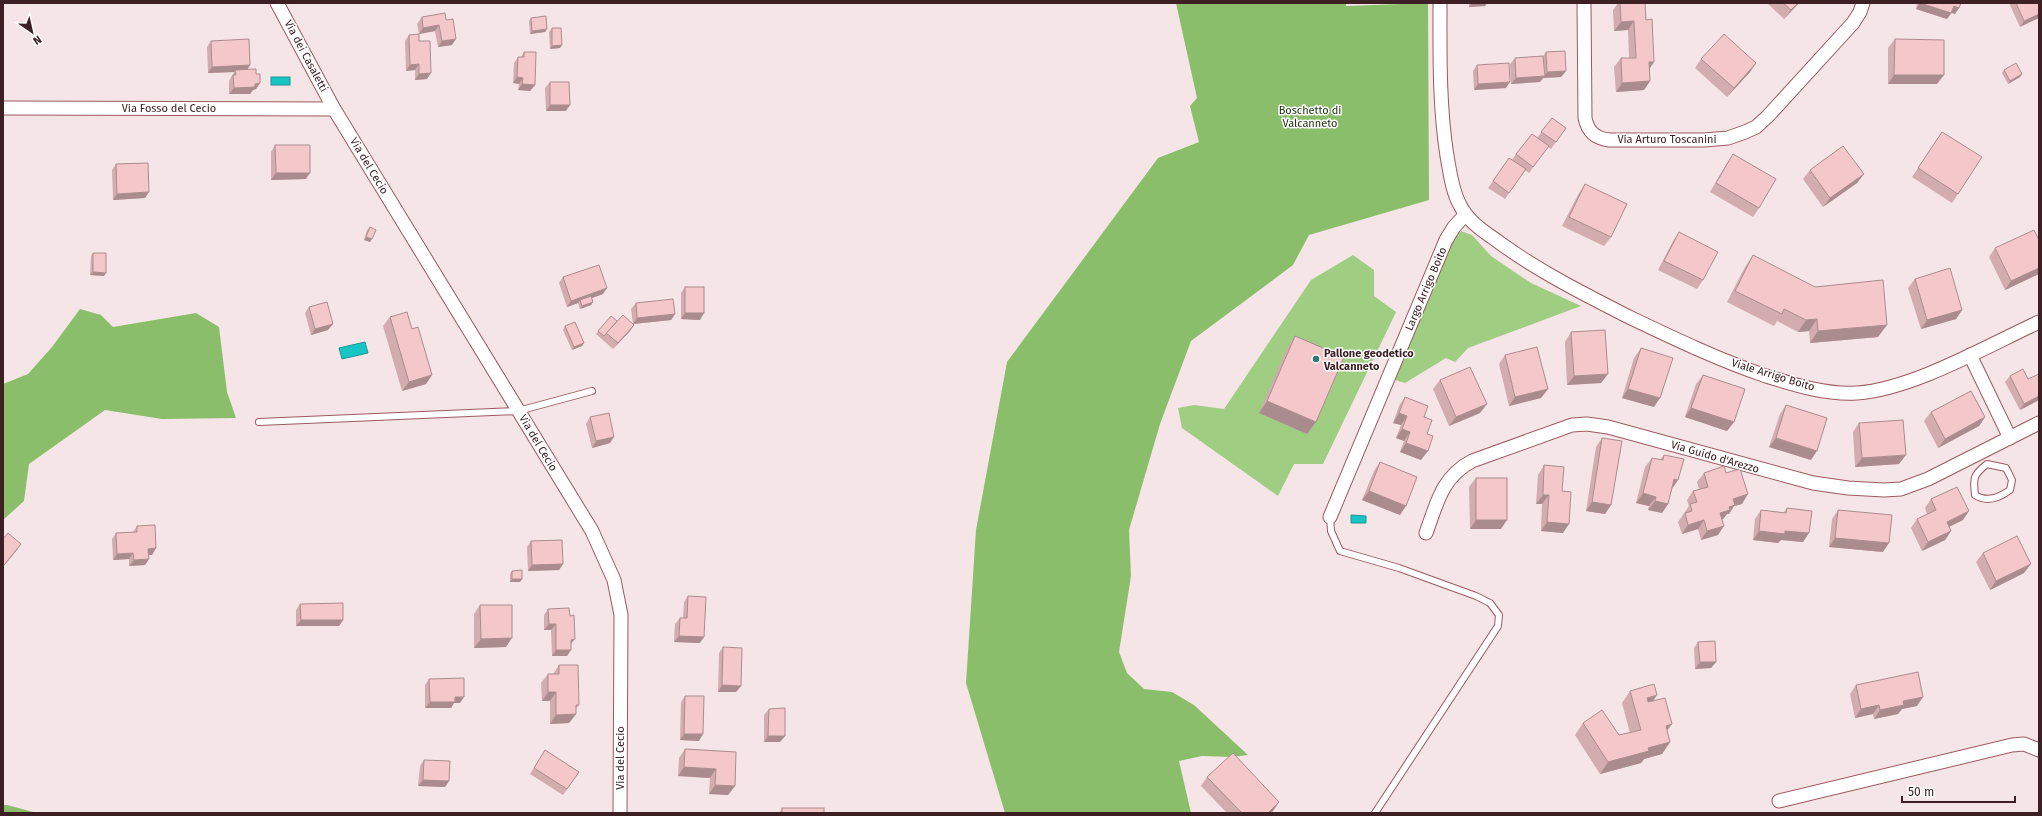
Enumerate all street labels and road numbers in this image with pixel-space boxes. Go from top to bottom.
street label: Via dei Casaletti [282,18,330,94]
street label: Via Fosso del Cecio [122,102,216,115]
street label: Via Arturo Toscanini [1617,133,1717,146]
street label: Via del Cecio [347,135,391,197]
street label: Largo Arrigo Boito [1403,245,1449,333]
street label: Viale Arrigo Boito [1730,356,1816,394]
street label: Via del Cecio [516,412,560,474]
street label: Via Guido d'Arezzo [1669,438,1761,476]
street label: Via del Cecio [614,726,627,790]

